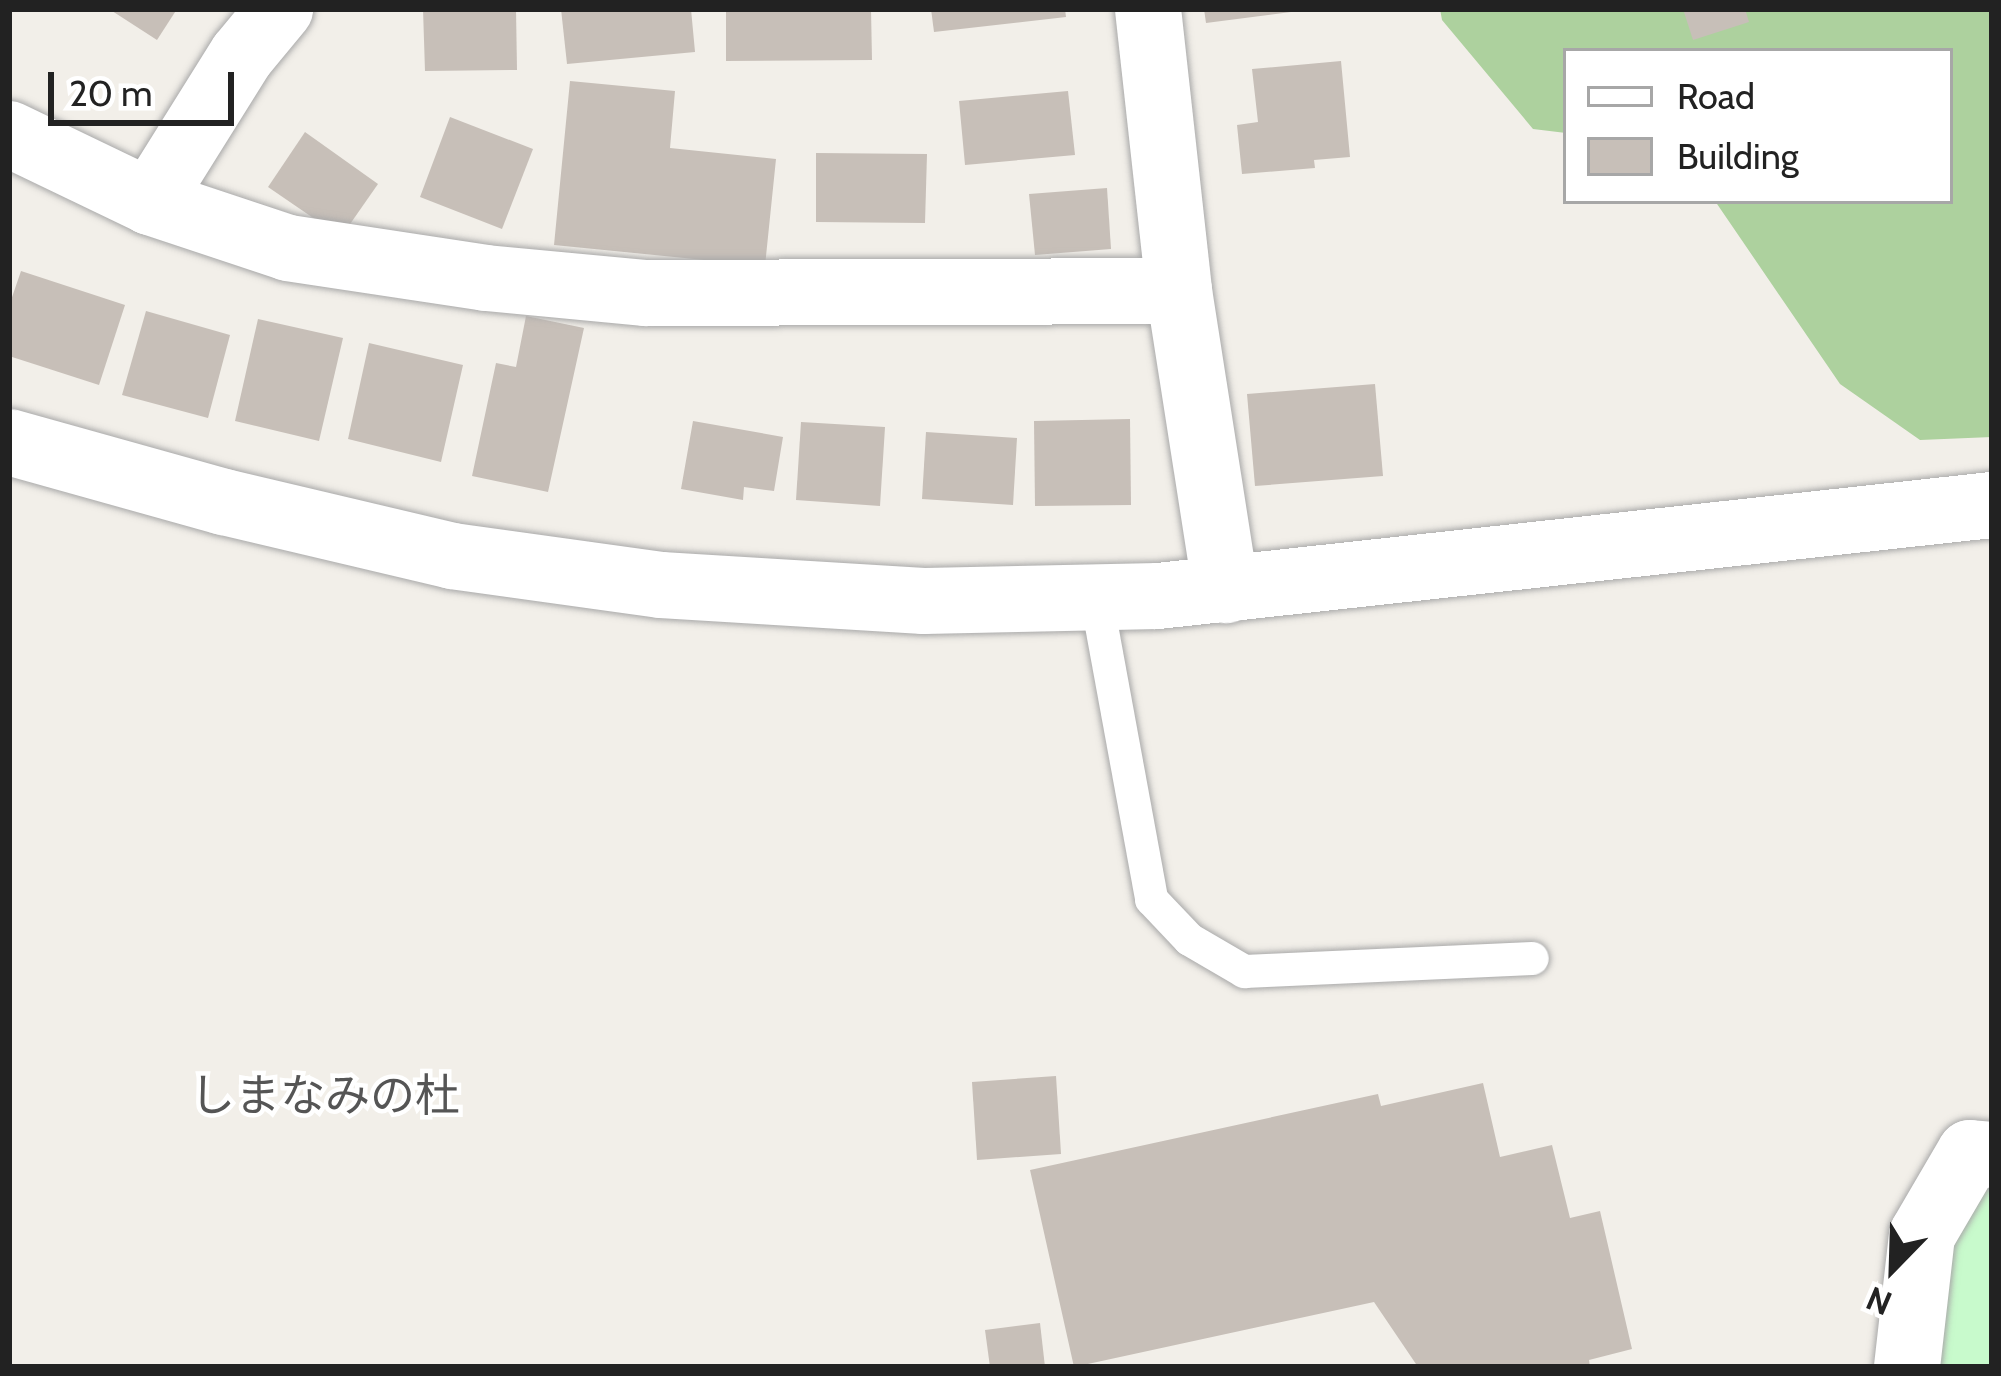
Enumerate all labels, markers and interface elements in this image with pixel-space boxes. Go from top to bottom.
scale bar [54,48,240,122]
legend [1563,48,1953,204]
text: 20 m [69,71,153,115]
text: Road [1677,74,1755,118]
text: Building [1677,134,1799,178]
district label: しまなみの杜 [190,1069,460,1123]
north arrow [1833,1208,1953,1328]
text: N [1860,1278,1897,1324]

